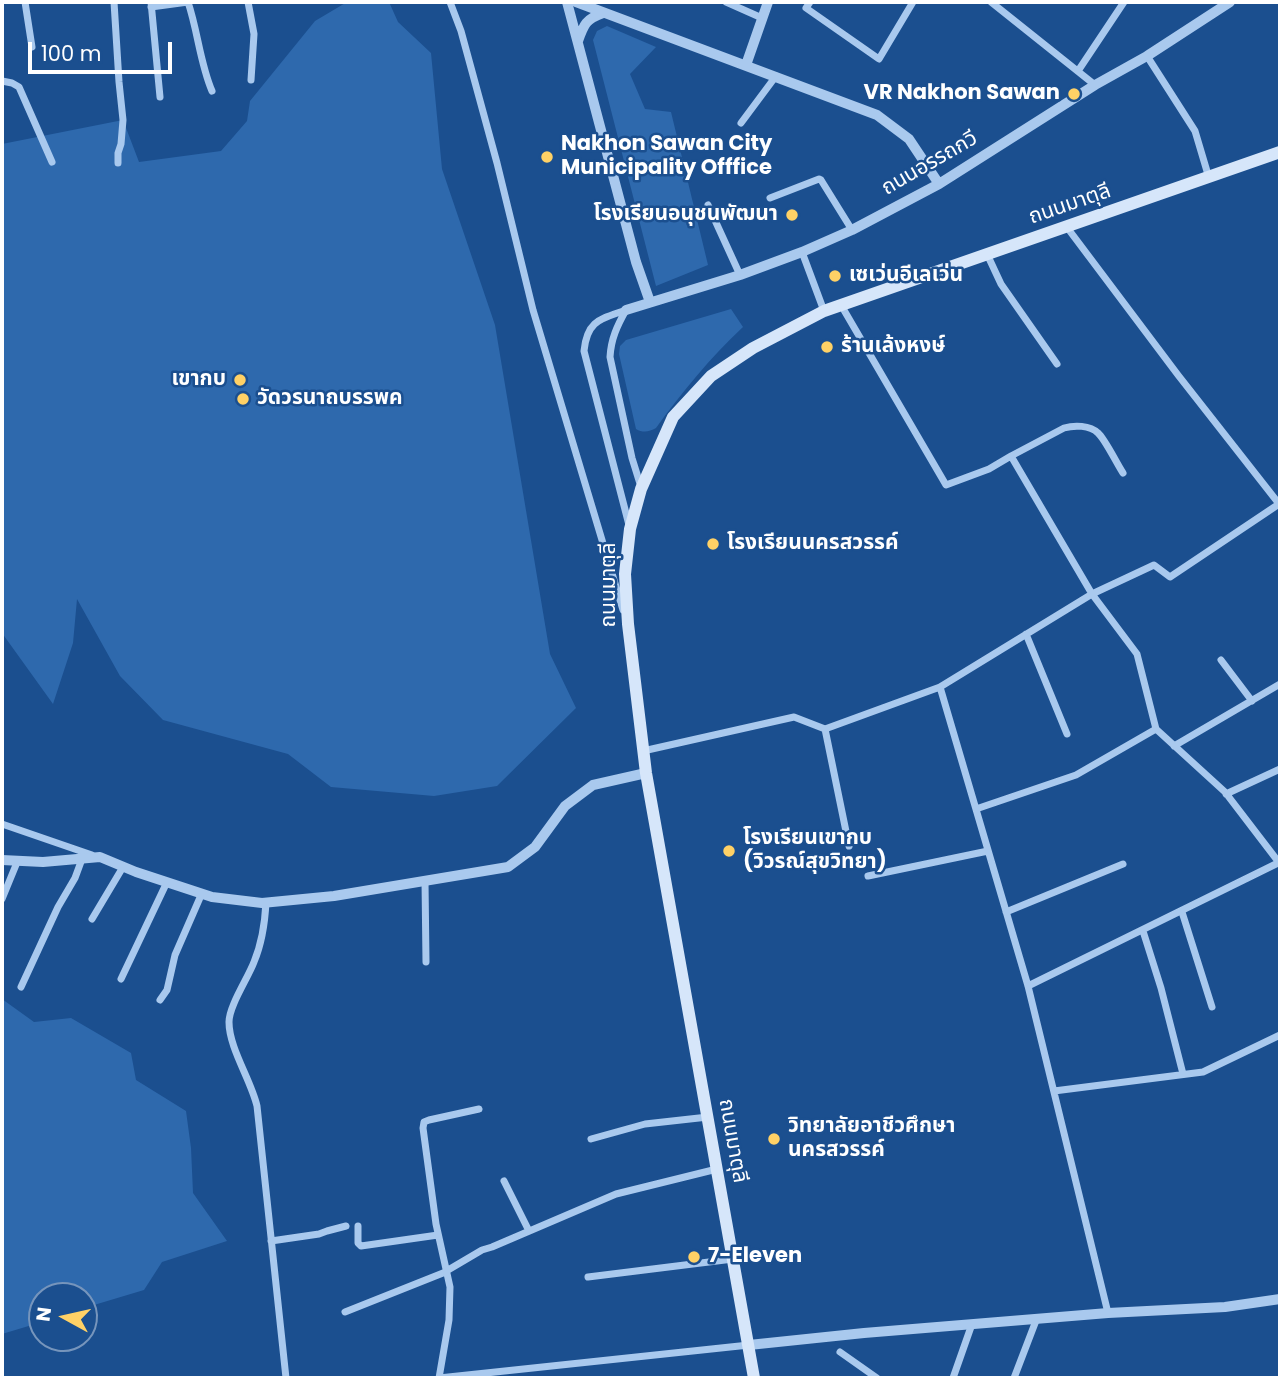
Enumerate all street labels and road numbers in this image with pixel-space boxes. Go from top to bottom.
street label: ถนนอรรถกวี [878,126,982,202]
street label: ถนนมาตุลี [1026,179,1114,231]
street label: ถนนมาตุลี [597,542,623,628]
street label: ถนนมาตุลี [712,1097,752,1185]

